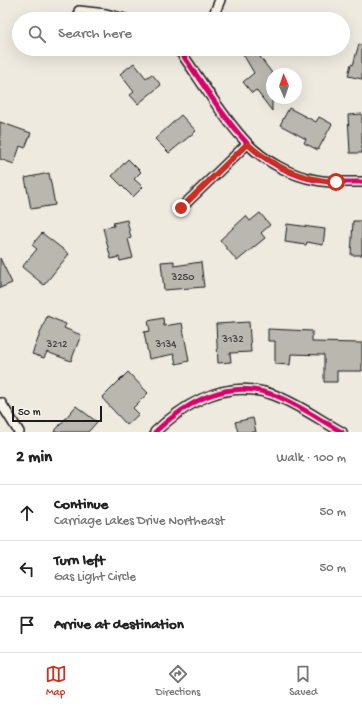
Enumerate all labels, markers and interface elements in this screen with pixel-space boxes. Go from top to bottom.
search box [12,12,350,56]
icon: search [26,23,48,45]
text: Search here [58,25,132,43]
north arrow [266,68,302,104]
route start [327,173,345,191]
route end [172,199,190,217]
house number: 3250 [170,272,195,284]
house number: 3132 [221,334,244,346]
house number: 3212 [46,339,68,351]
house number: 3134 [154,339,177,351]
scale bar [12,404,102,423]
text: 50 m [18,407,40,419]
text: 2 min [16,448,52,468]
text: Walk · 100 m [277,451,346,466]
text: Continue [54,496,108,514]
icon: ahead [16,502,38,524]
text: 50 m [319,505,346,520]
text: Carriage Lakes Drive Northeast [54,514,225,529]
text: Turn left [54,552,105,570]
icon: left [16,558,38,580]
text: 50 m [319,561,346,576]
text: Gas Light Circle [54,570,136,585]
icon: arrive [16,614,38,636]
text: Arrive at destination [54,616,184,634]
tab: Map [45,663,67,699]
tab: Directions [156,663,200,699]
tab: Saved [289,663,317,699]

